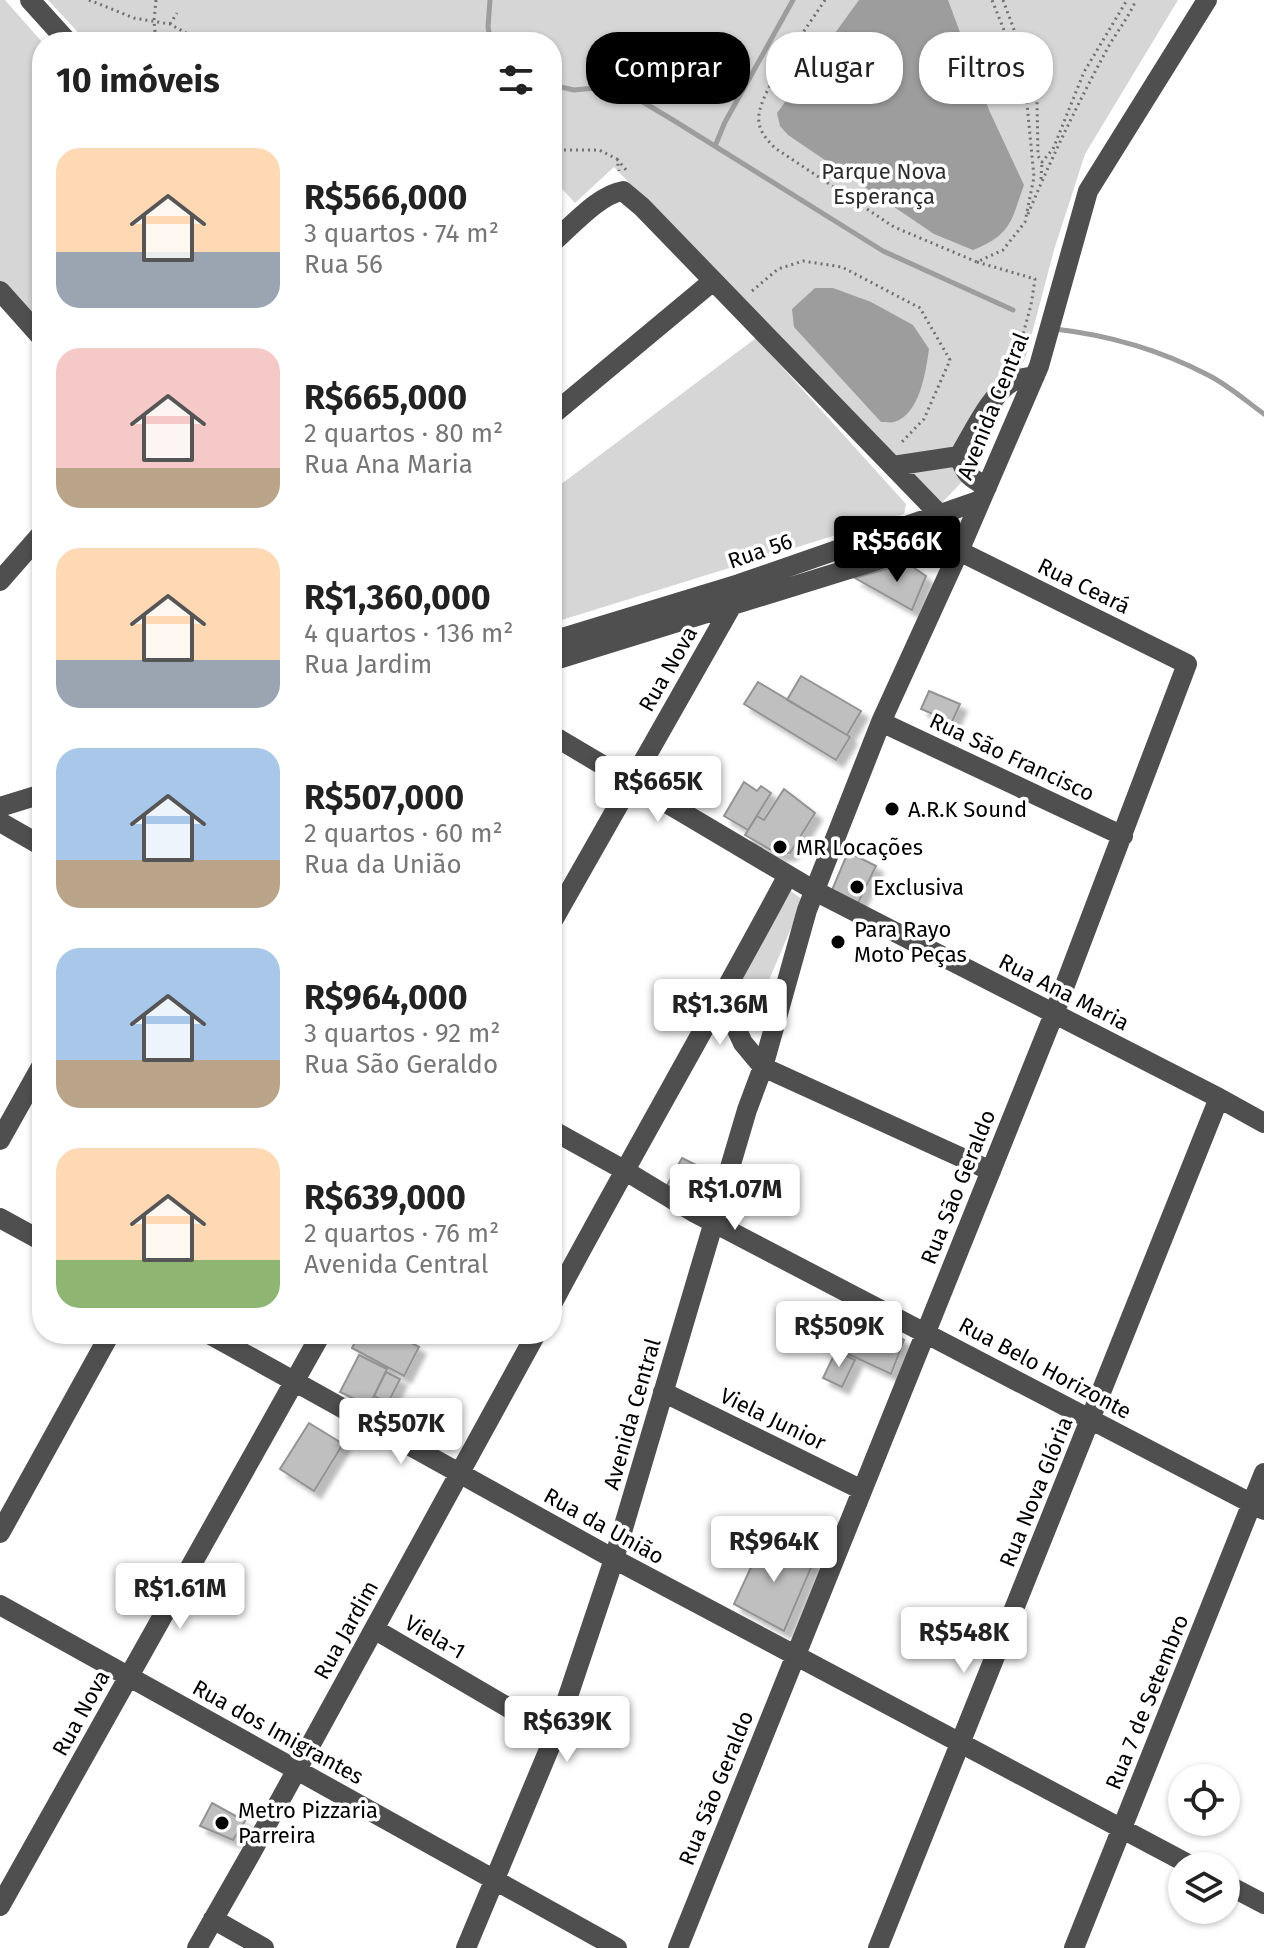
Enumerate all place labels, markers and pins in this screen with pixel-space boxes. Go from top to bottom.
pin: R$566K [832,516,962,584]
pin: R$665K [593,756,723,824]
place label: A.R.K Sound [908,796,1027,823]
marker: A.R.K Sound [883,800,901,818]
place label: MR Locações [796,834,923,861]
marker: MR Locações [771,838,789,856]
place label: Exclusiva [873,874,964,901]
marker: Exclusiva [848,878,866,896]
place label: Para Rayo Moto Peças [854,916,967,968]
marker: Para Rayo Moto Peças [829,933,847,951]
pin: R$1.36M [646,979,794,1047]
pin: R$1.07M [661,1164,809,1232]
pin: R$509K [774,1301,904,1369]
pin: R$507K [336,1398,466,1466]
pin: R$964K [709,1516,839,1584]
pin: R$1.61M [106,1563,254,1631]
pin: R$548K [899,1607,1029,1675]
pin: R$639K [502,1696,632,1764]
place label: Metro Pizzaria Parreira [238,1797,378,1849]
marker: Metro Pizzaria Parreira [213,1814,231,1832]

